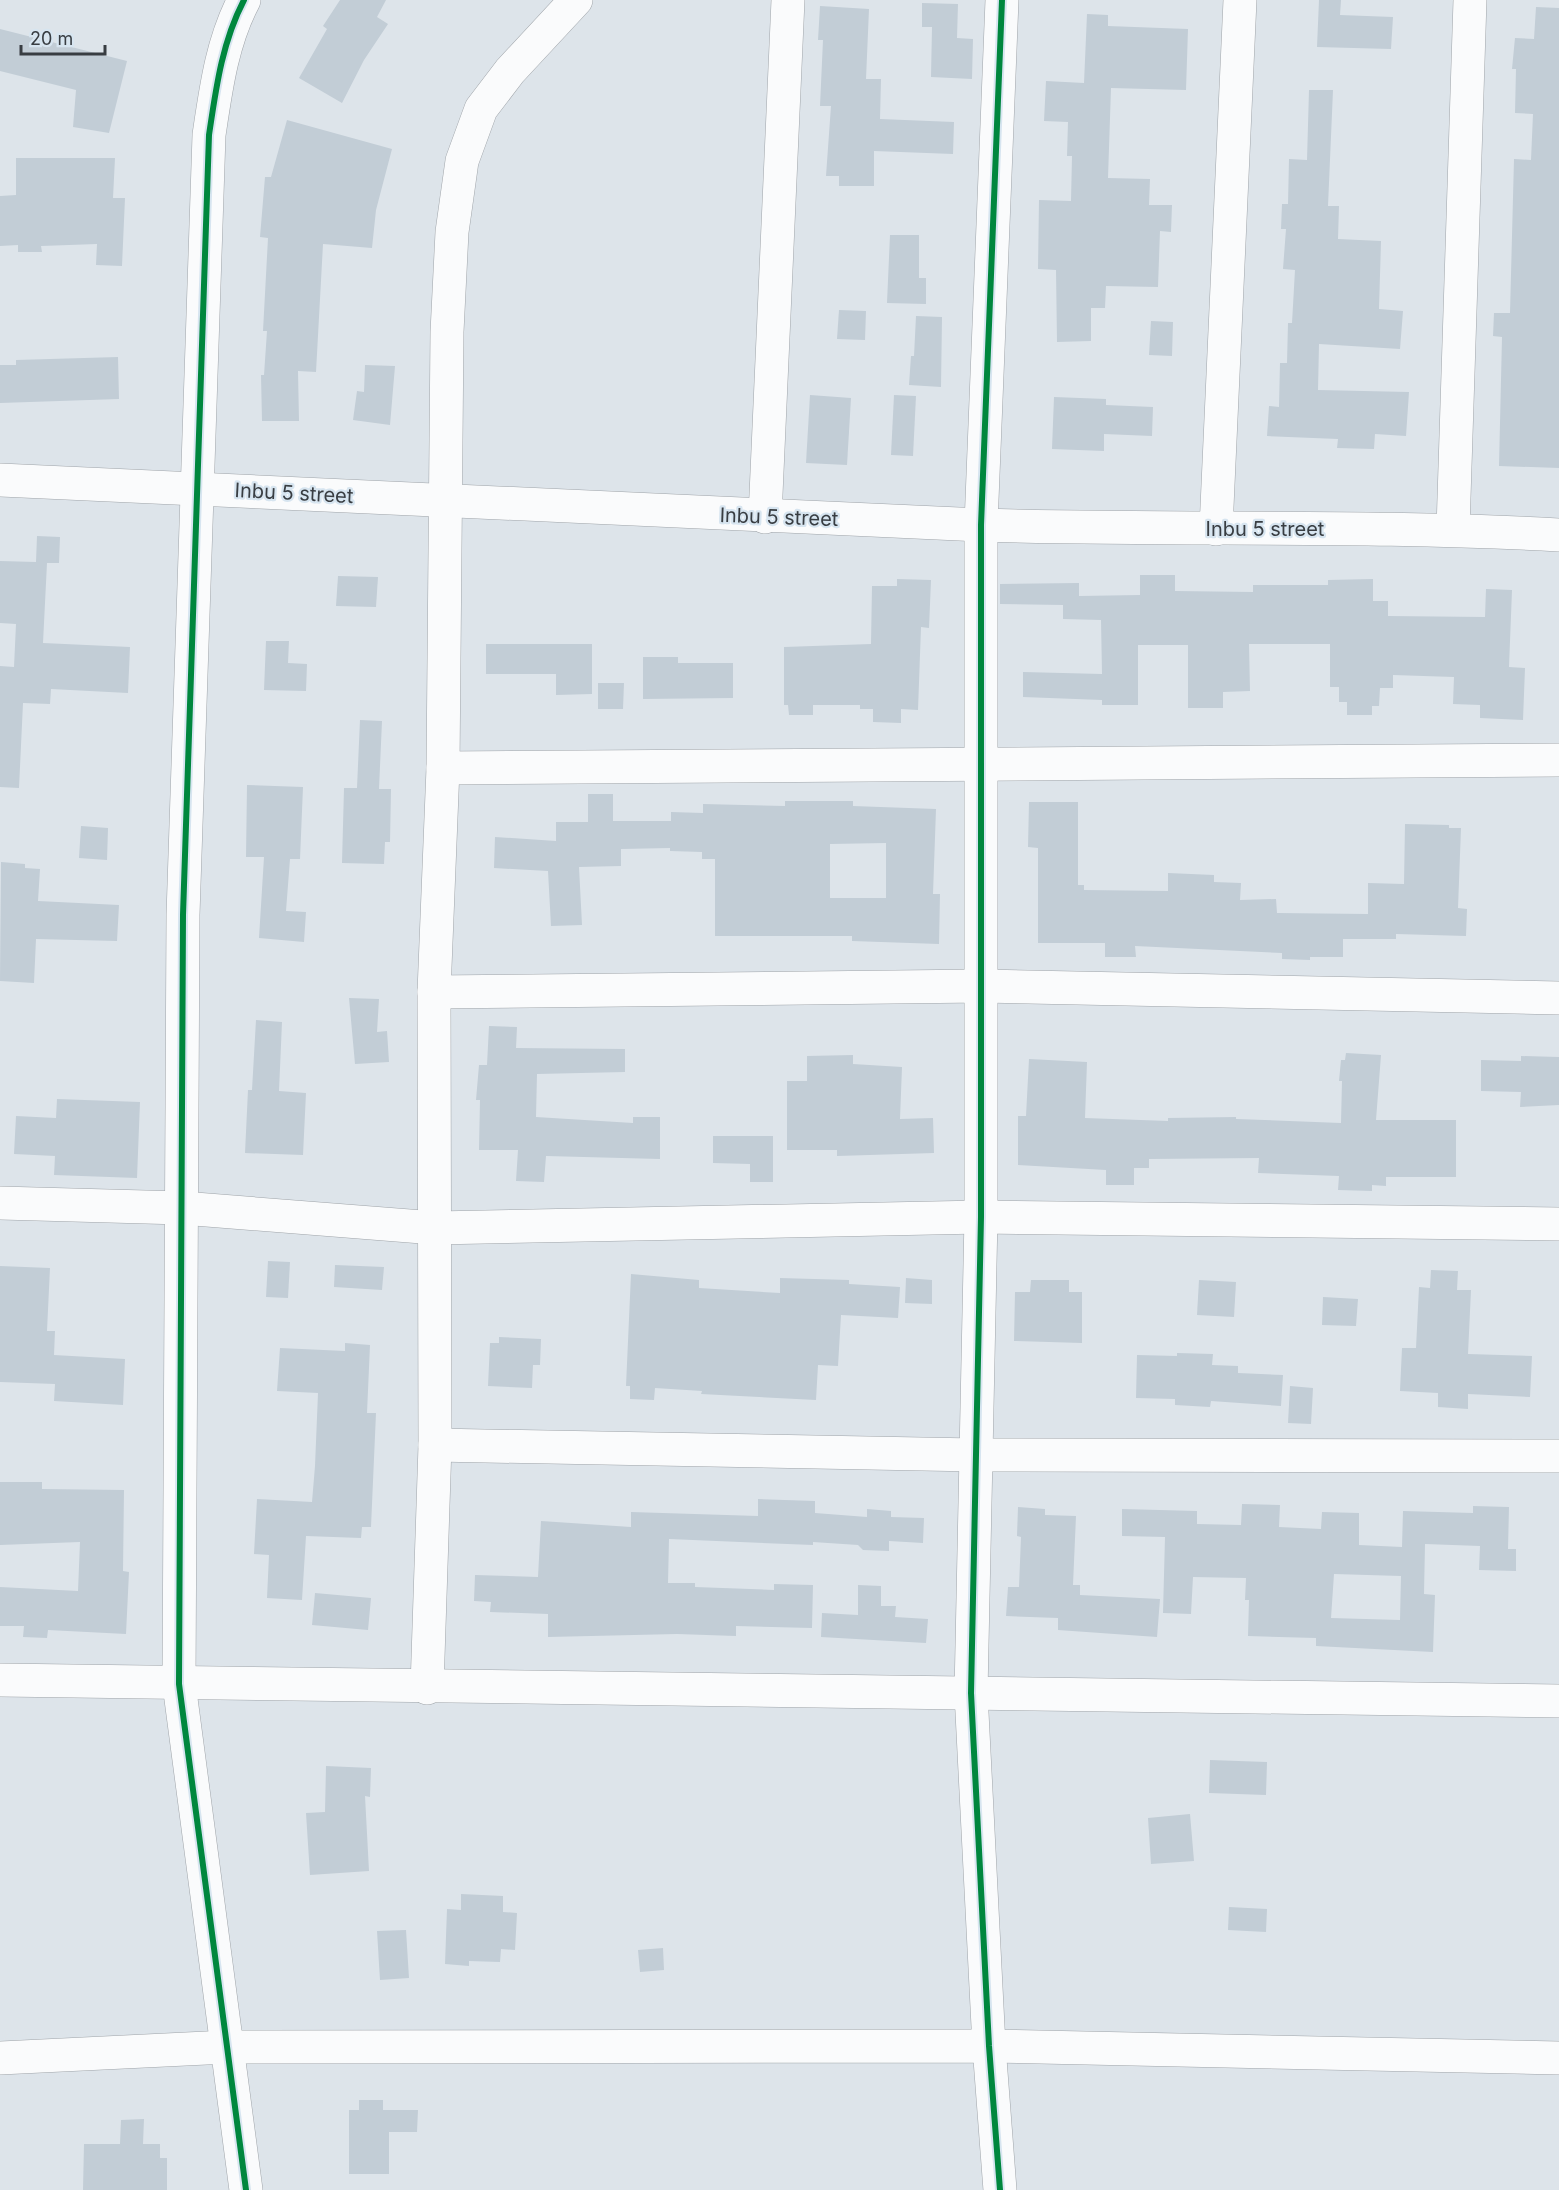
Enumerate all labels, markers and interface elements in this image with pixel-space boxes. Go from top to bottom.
scale bar [21,18,105,56]
text: 20 m [30,28,73,49]
street label: Inbu 5 street [234,478,354,508]
street label: Inbu 5 street [719,503,839,531]
street label: Inbu 5 street [1206,517,1325,541]

